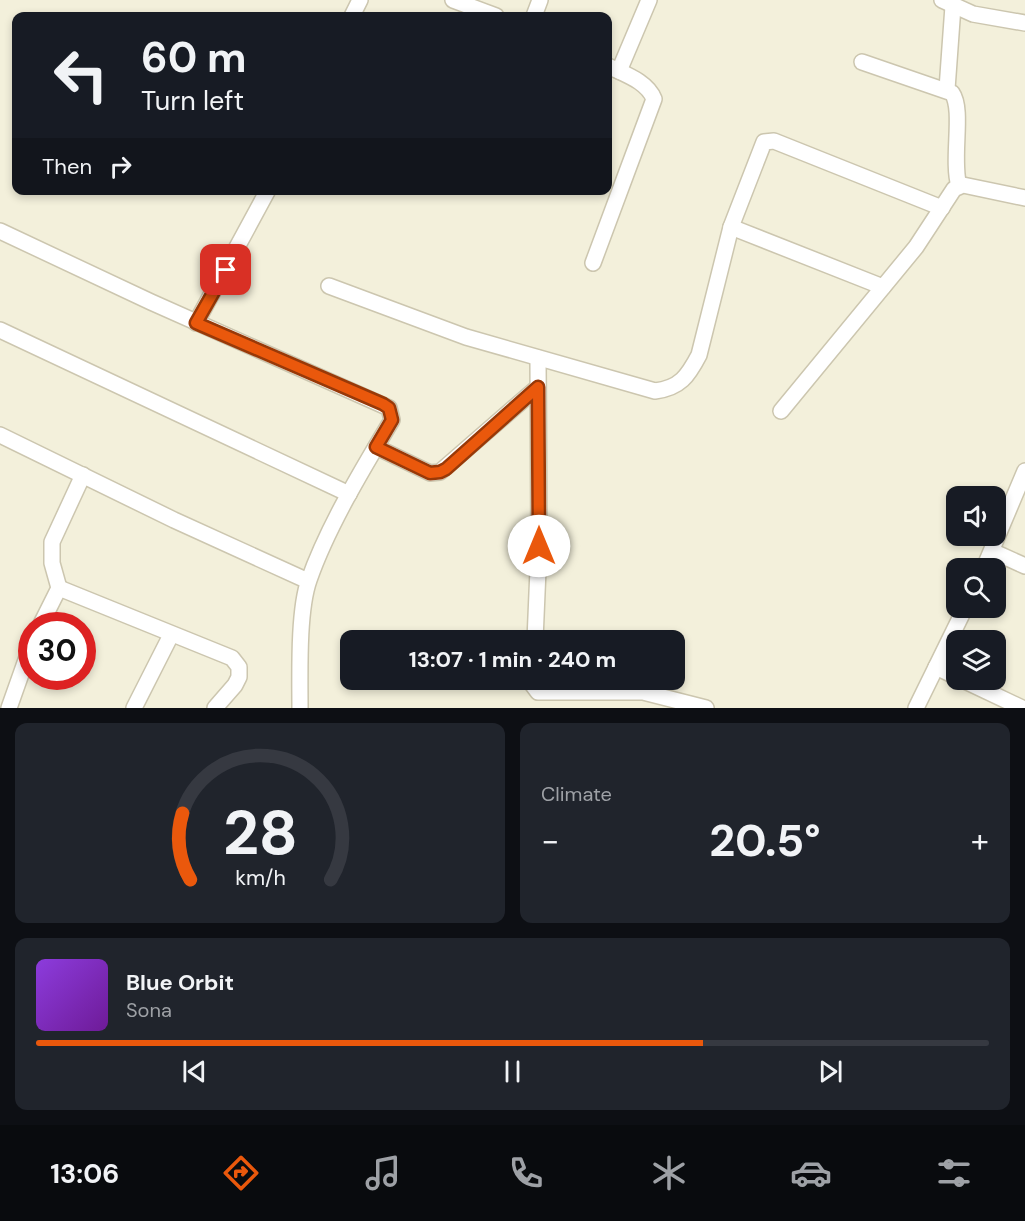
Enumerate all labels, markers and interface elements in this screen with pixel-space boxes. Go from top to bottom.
text: 60 m [141,30,247,85]
icon: left [42,36,120,114]
text: Turn left [141,83,244,118]
icon: right [104,150,137,183]
text: Then [42,152,92,181]
pin [200,244,251,295]
icon: arrive [209,253,242,286]
map controls [946,486,1006,690]
button: sound [946,486,1006,546]
position arrow [507,514,571,578]
button: search [946,558,1006,618]
speed limit sign: 30 [18,612,96,690]
button: layers [946,630,1006,690]
text: 13:07 · 1 min · 240 m [409,645,616,674]
text: Climate [541,781,612,807]
text: 28 [222,792,298,873]
text: 20.5° [709,811,821,870]
text: − [541,819,559,862]
text: + [971,819,989,862]
text: km/h [235,864,285,892]
text: Blue Orbit [126,968,234,997]
text: Sona [126,997,172,1023]
icon: previous [178,1055,211,1088]
icon: pause [496,1055,529,1088]
icon: next [814,1055,847,1088]
icon: directions [220,1152,262,1194]
icon: music [362,1152,404,1194]
icon: phone [505,1152,547,1194]
icon: climate [648,1152,690,1194]
icon: car [790,1152,832,1194]
icon: filters [933,1152,975,1194]
text: 13:06 [50,1156,119,1191]

